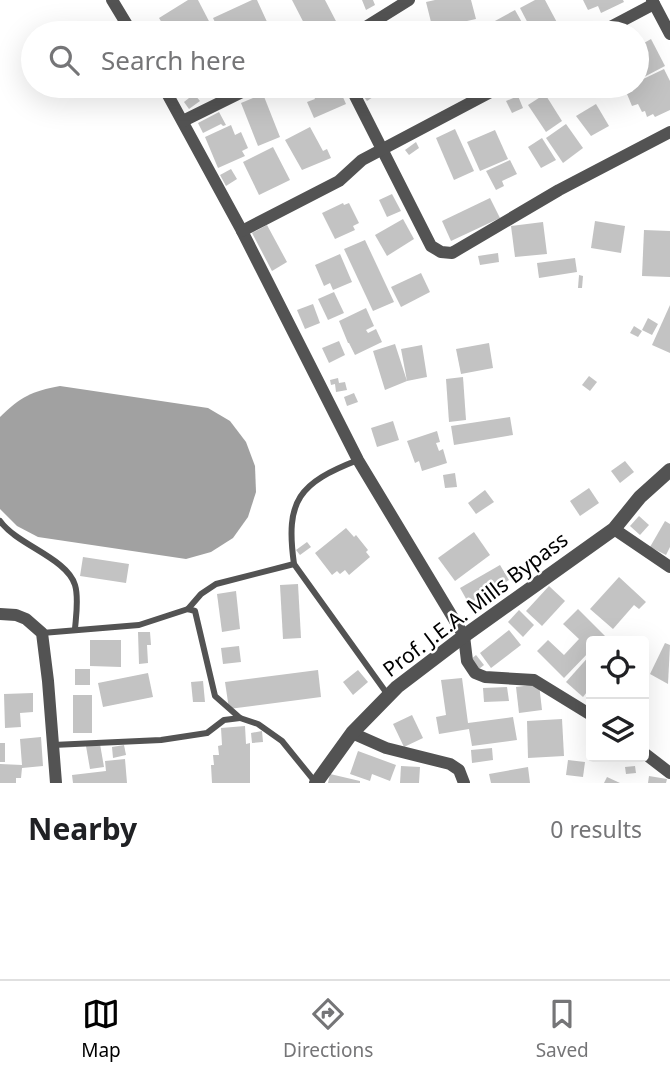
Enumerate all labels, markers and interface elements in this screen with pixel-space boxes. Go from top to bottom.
search box [21,21,649,98]
icon: search [45,41,83,79]
text: Search here [101,42,246,78]
street label: Prof. J.E.A. Mills Bypass [377,525,573,683]
map controls [586,636,649,762]
button: locate [586,636,649,699]
button: layers [586,699,649,762]
text: Nearby [28,808,137,849]
text: 0 results [550,813,642,845]
tab: Map [81,995,121,1063]
tab: Directions [283,995,373,1063]
tab: Saved [536,995,589,1063]

